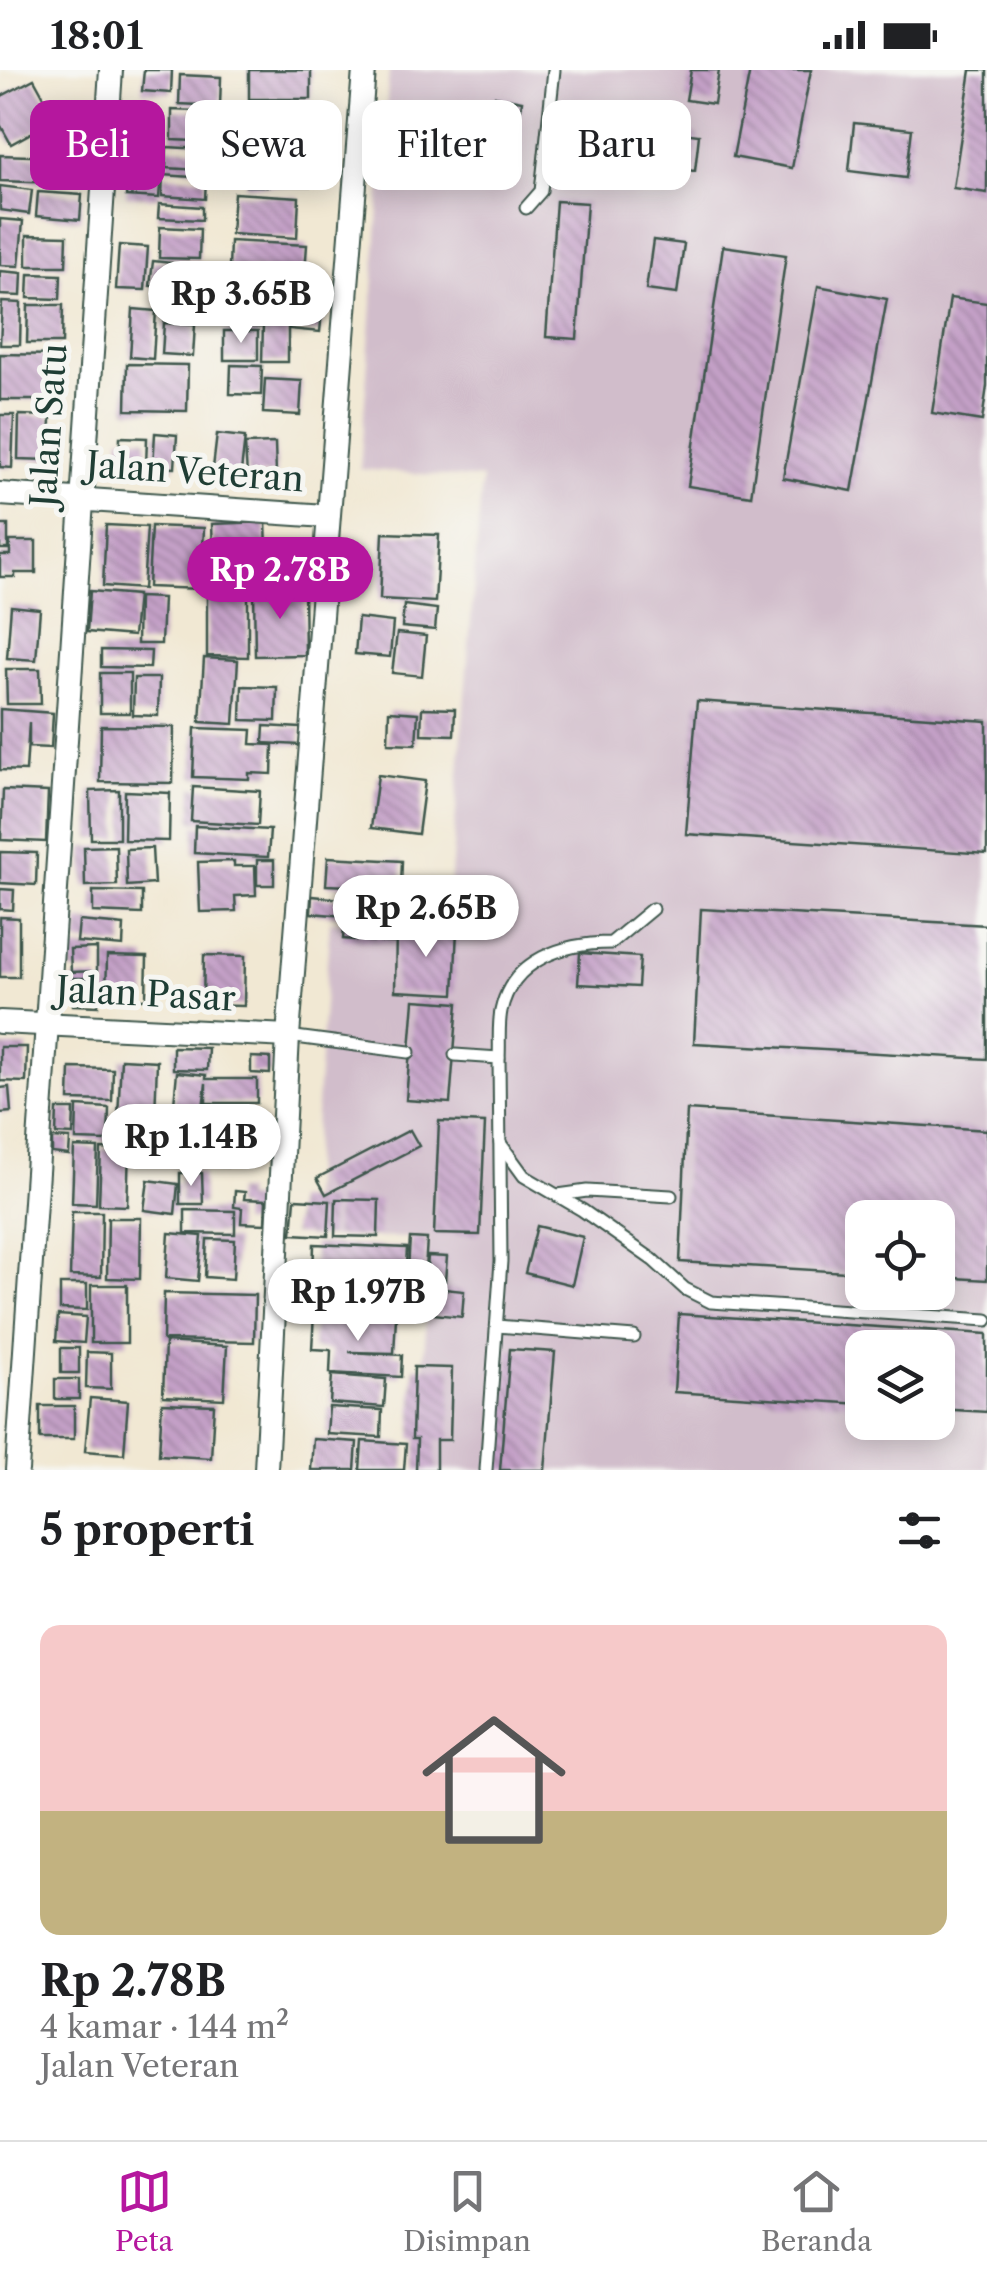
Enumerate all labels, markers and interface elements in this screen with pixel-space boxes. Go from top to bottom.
text: 18:01 [50,12,143,59]
chip: Beli [30,100,165,190]
chip: Sewa [185,100,342,190]
chip: Filter [362,100,522,190]
chip: Baru [542,100,691,190]
pin: Rp 3.65B [138,261,344,346]
text: Rp 3.65B [170,274,312,313]
street label: Jalan Satu [21,342,76,513]
street label: Jalan Veteran [80,442,305,501]
pin: Rp 2.78B [177,537,383,622]
text: Rp 2.78B [209,550,351,589]
pin: Rp 2.65B [323,875,529,960]
text: Rp 2.65B [355,888,497,927]
street label: Jalan Pasar [50,967,237,1020]
pin: Rp 1.14B [88,1104,294,1189]
text: Rp 1.14B [124,1117,258,1156]
map controls [845,1200,955,1440]
button: locate [845,1200,955,1310]
pin: Rp 1.97B [255,1259,461,1344]
text: Rp 1.97B [290,1272,426,1311]
button: layers [845,1330,955,1440]
icon: filters [892,1503,947,1558]
text: 5 properti [40,1504,254,1556]
icon: home [404,1690,584,1870]
text: Rp 2.78B [40,1955,226,2007]
text: 4 kamar · 144 m² [40,2007,289,2046]
text: Jalan Veteran [40,2046,239,2085]
tab: Peta [115,2164,173,2258]
tab: Disimpan [403,2164,531,2258]
tab: Beranda [761,2164,872,2258]

